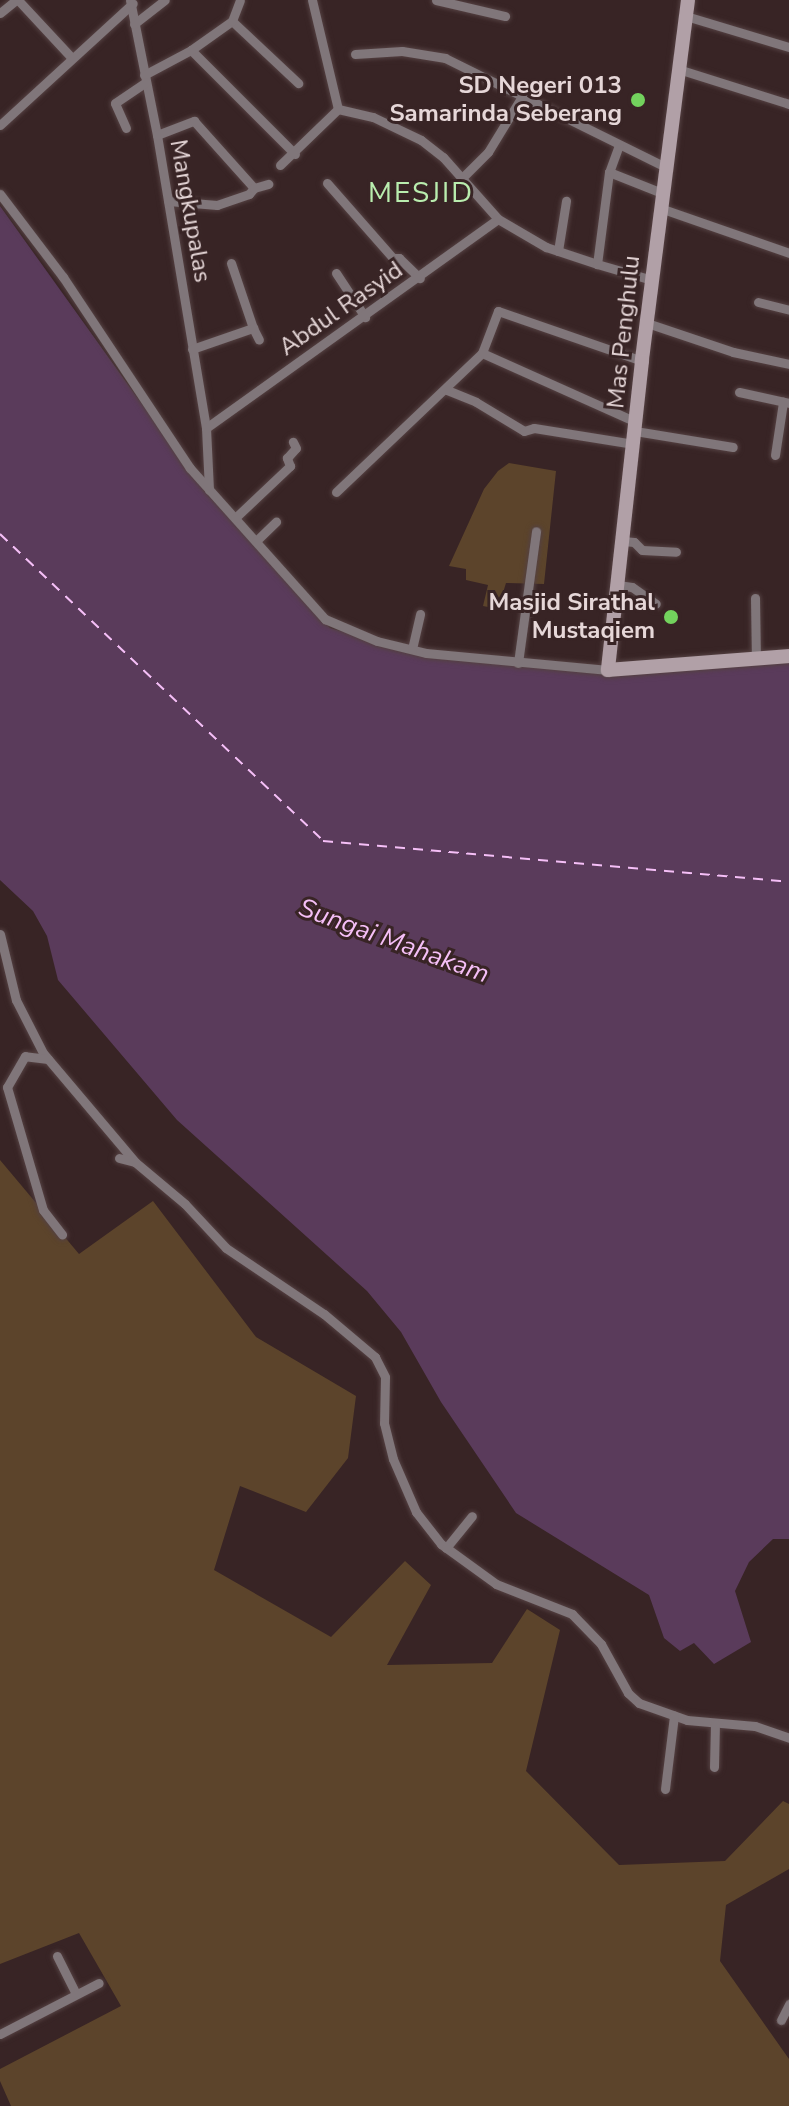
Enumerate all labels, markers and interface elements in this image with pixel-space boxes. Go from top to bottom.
place label: SD Negeri 013 Samarinda Seberang [389,72,622,128]
marker: SD Negeri 013 Samarinda Seberang [629,91,647,109]
street label: Mangkupalas [163,137,217,285]
district label: MESJID [368,176,474,210]
street label: Mas Penghulu [602,254,646,410]
street label: Abdul Rasyid [274,256,408,362]
place label: Masjid Sirathal Mustaqiem [488,589,655,645]
marker: Masjid Sirathal Mustaqiem [662,608,680,626]
water label: Sungai Mahakam [294,892,494,990]

